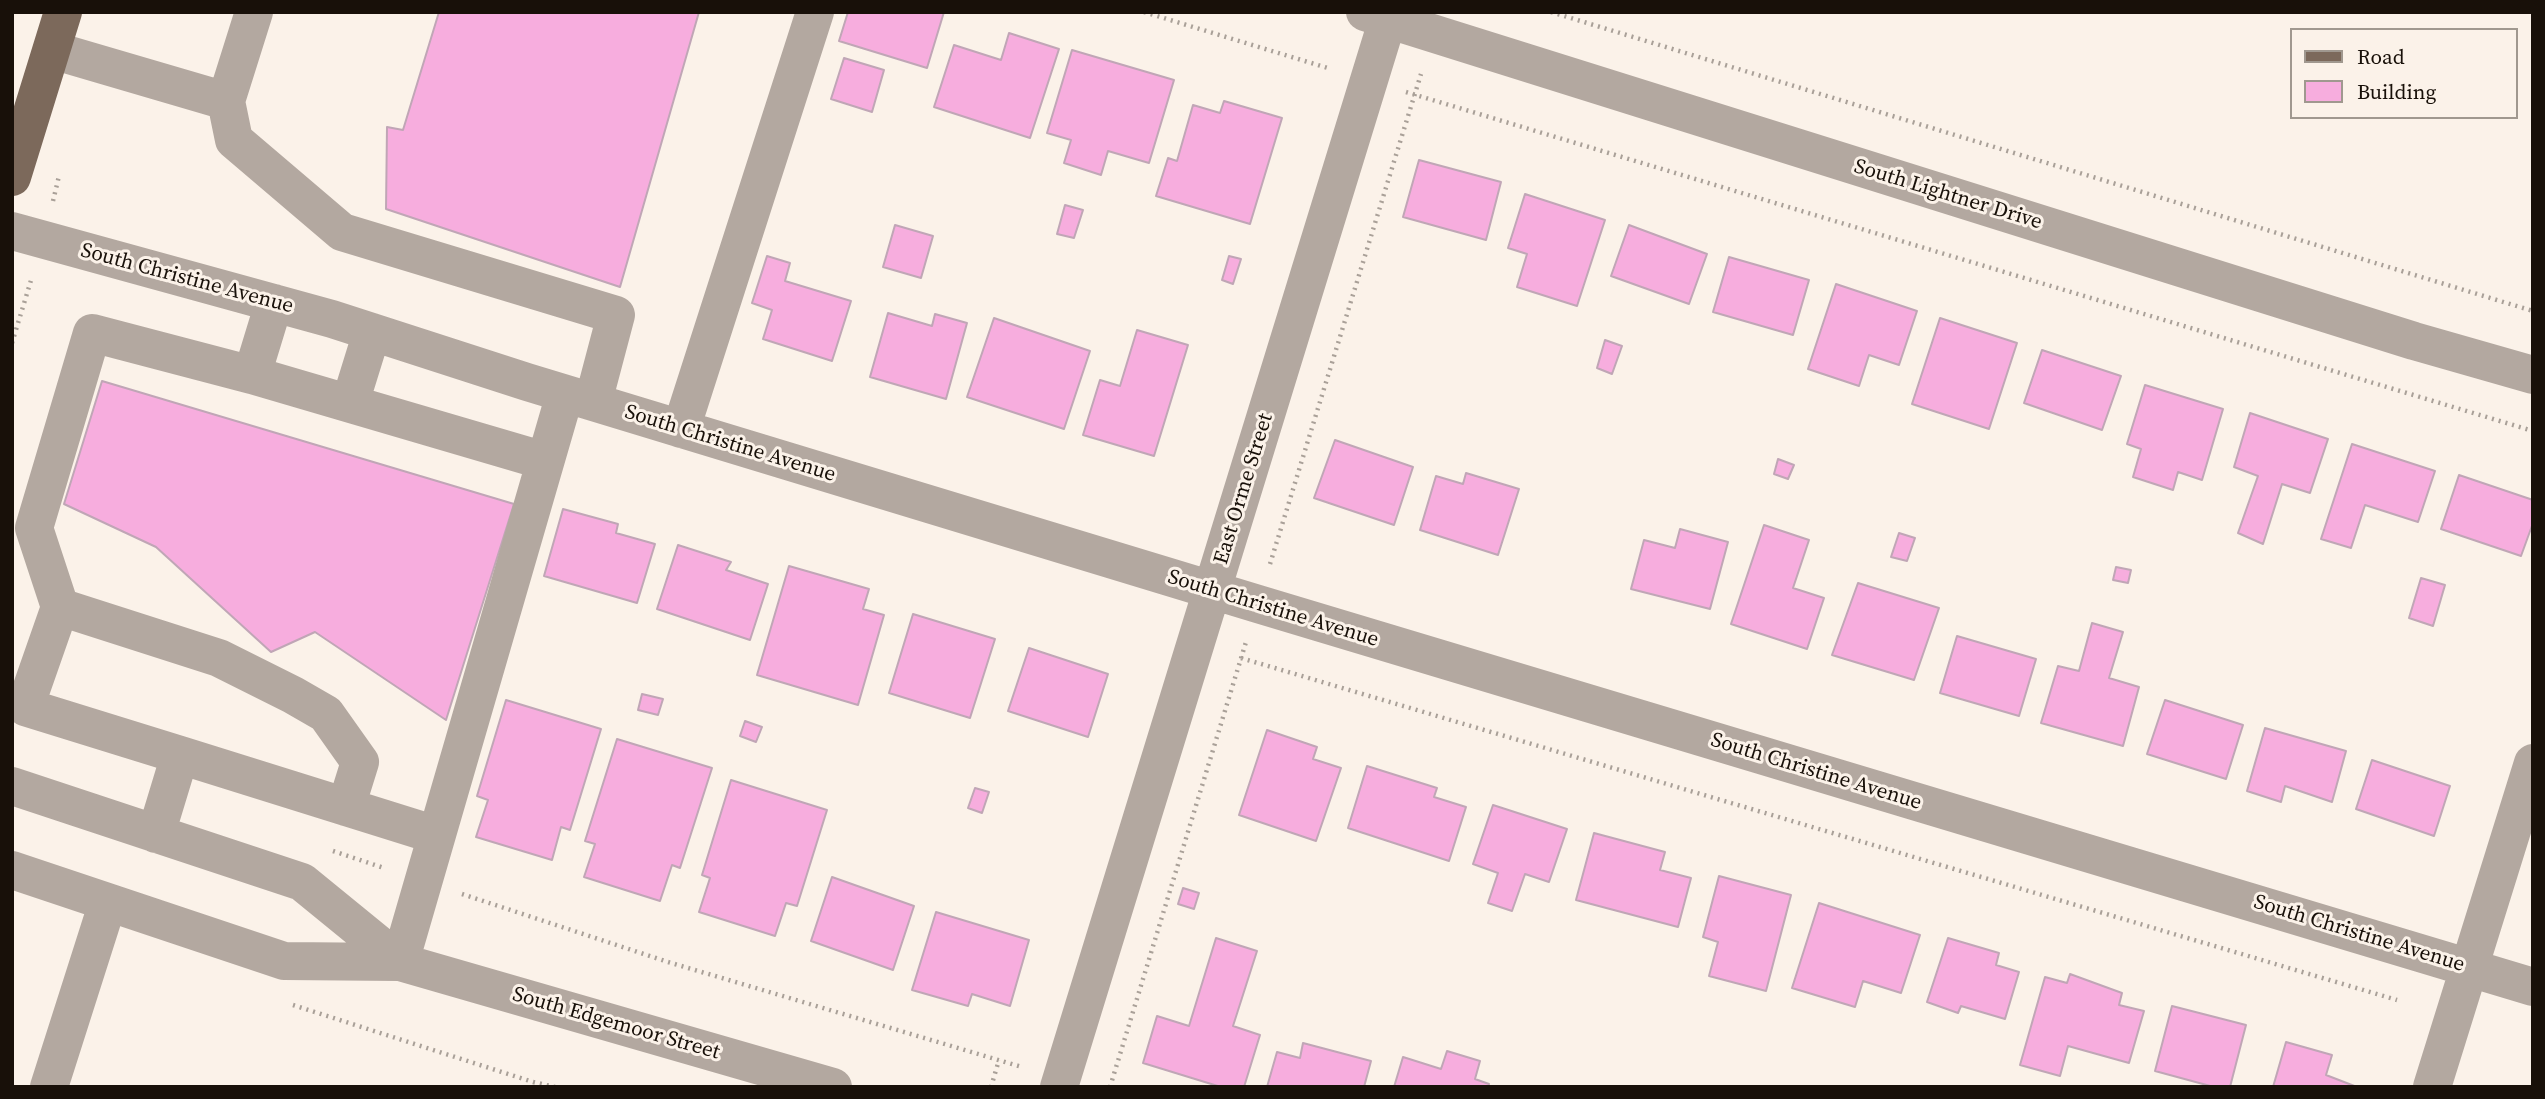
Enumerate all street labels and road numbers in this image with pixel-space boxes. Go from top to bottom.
street label: South Lightner Drive [1851,154,2045,236]
street label: South Christine Avenue [78,238,296,320]
street label: South Christine Avenue [622,400,838,488]
street label: East Orme Street [1209,410,1279,568]
street label: South Christine Avenue [1165,565,1381,653]
street label: South Christine Avenue [1708,728,1924,816]
street label: South Christine Avenue [2251,890,2467,978]
street label: South Edgemoor Street [509,982,723,1066]

